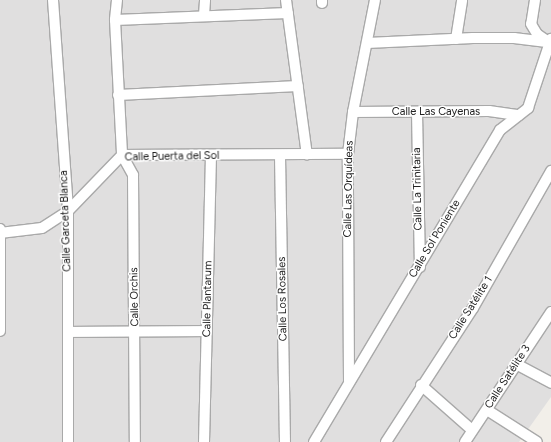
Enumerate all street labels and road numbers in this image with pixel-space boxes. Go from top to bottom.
street label: Calle Las Cayenas [392,105,480,119]
street label: Calle Las Orquídeas [342,141,356,237]
street label: Calle La Trinitaria [411,147,425,231]
street label: Calle Puerta del Sol [124,150,220,164]
street label: Calle Garceta Blanca [58,170,74,272]
street label: Calle Sol Poniente [406,197,464,281]
street label: Calle Los Rosales [276,257,290,341]
street label: Calle Plantarum [201,261,215,337]
street label: Calle Orchis [128,267,142,327]
street label: Calle Satélite 1 [446,274,496,342]
street label: Calle Satélite 3 [482,343,534,411]

